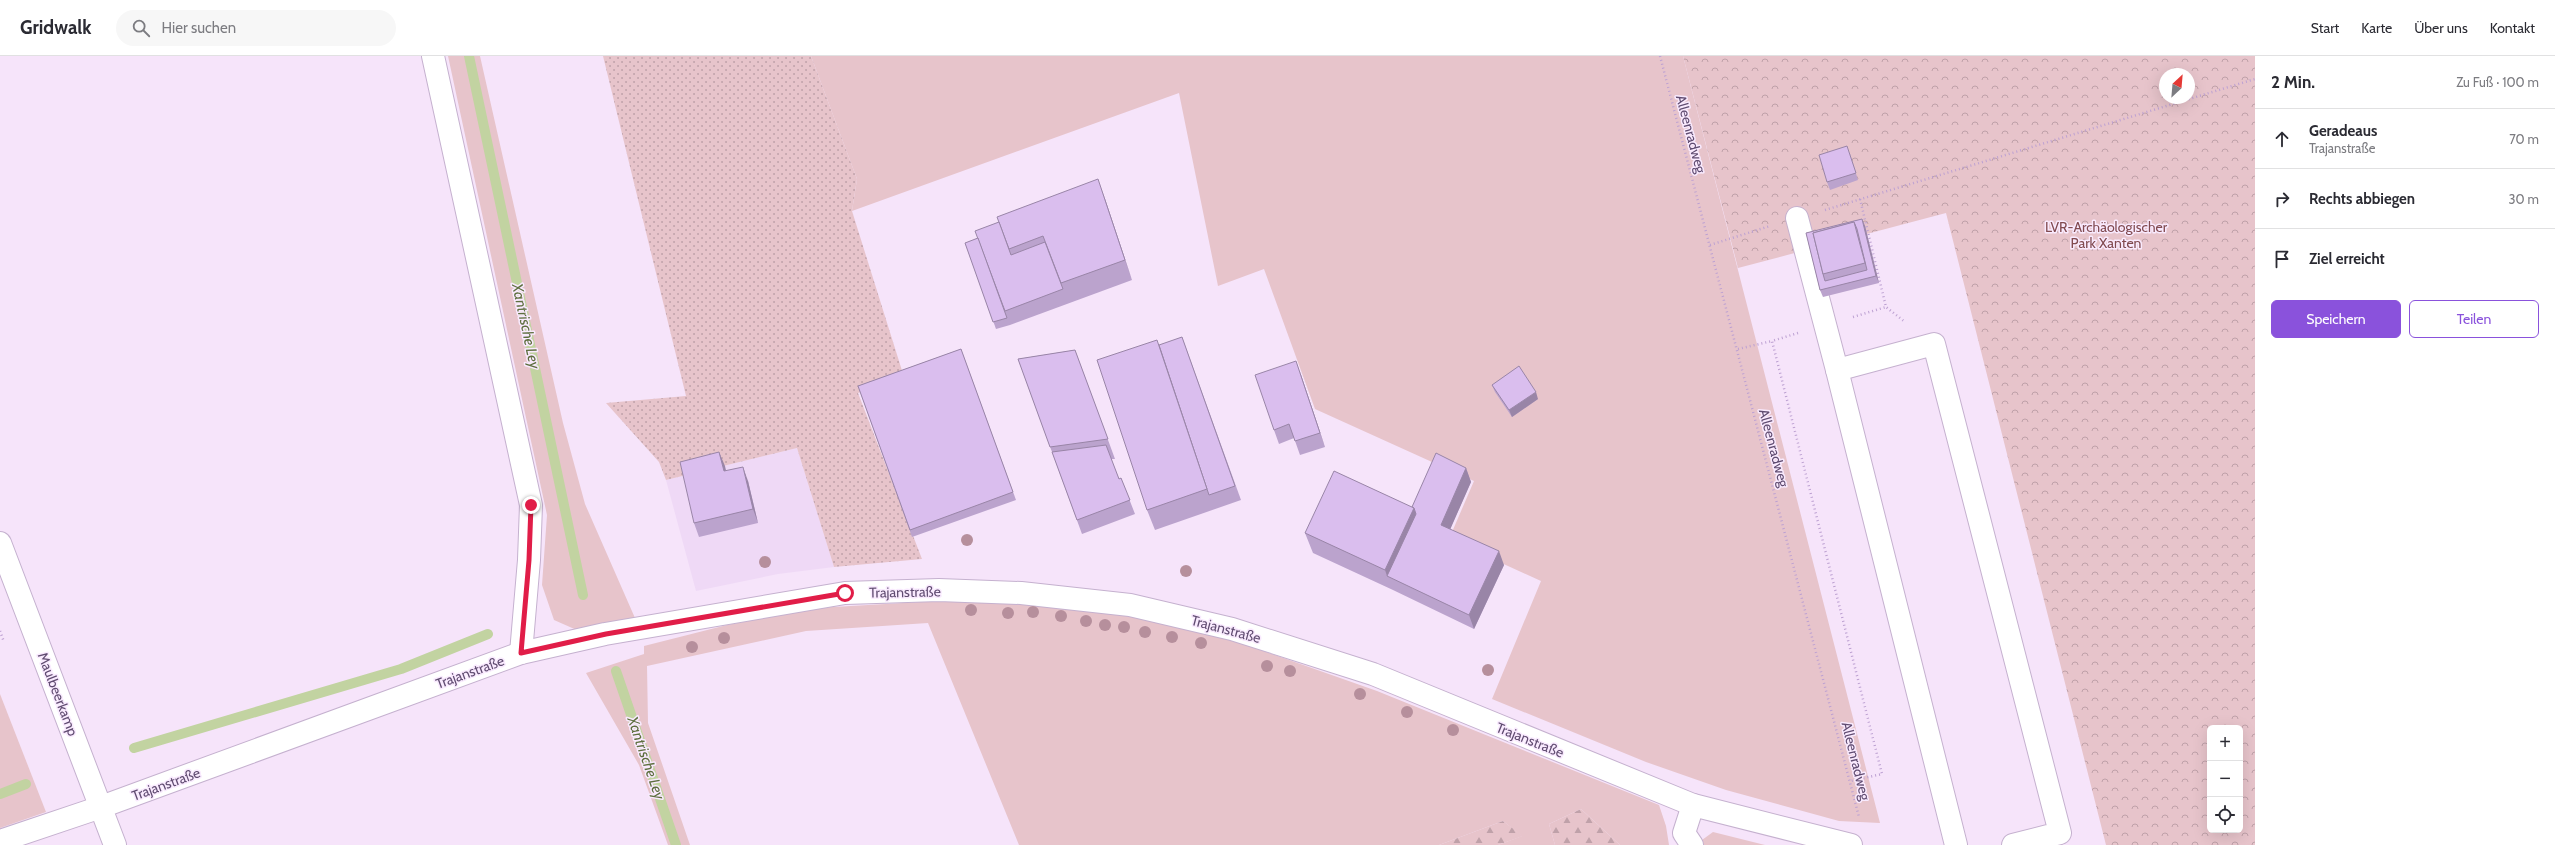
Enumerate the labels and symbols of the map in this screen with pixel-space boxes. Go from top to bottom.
north arrow [2159,68,2195,104]
street label: Alleenradweg [1672,93,1710,176]
park label: LVR-Archäologischer Park Xanten [2045,218,2168,252]
water label: Xantrische Ley [508,281,544,371]
street label: Alleenradweg [1755,407,1793,490]
route end [522,496,540,514]
street label: Trajanstraße [869,582,941,602]
route start [836,584,854,602]
street label: Trajanstraße [1189,611,1263,647]
street label: Maulbeerkamp [34,650,82,739]
street label: Trajanstraße [433,651,507,693]
water label: Xantrische Ley [623,713,669,803]
street label: Trajanstraße [1493,718,1567,762]
street label: Alleenradweg [1838,720,1875,803]
street label: Trajanstraße [129,763,203,805]

